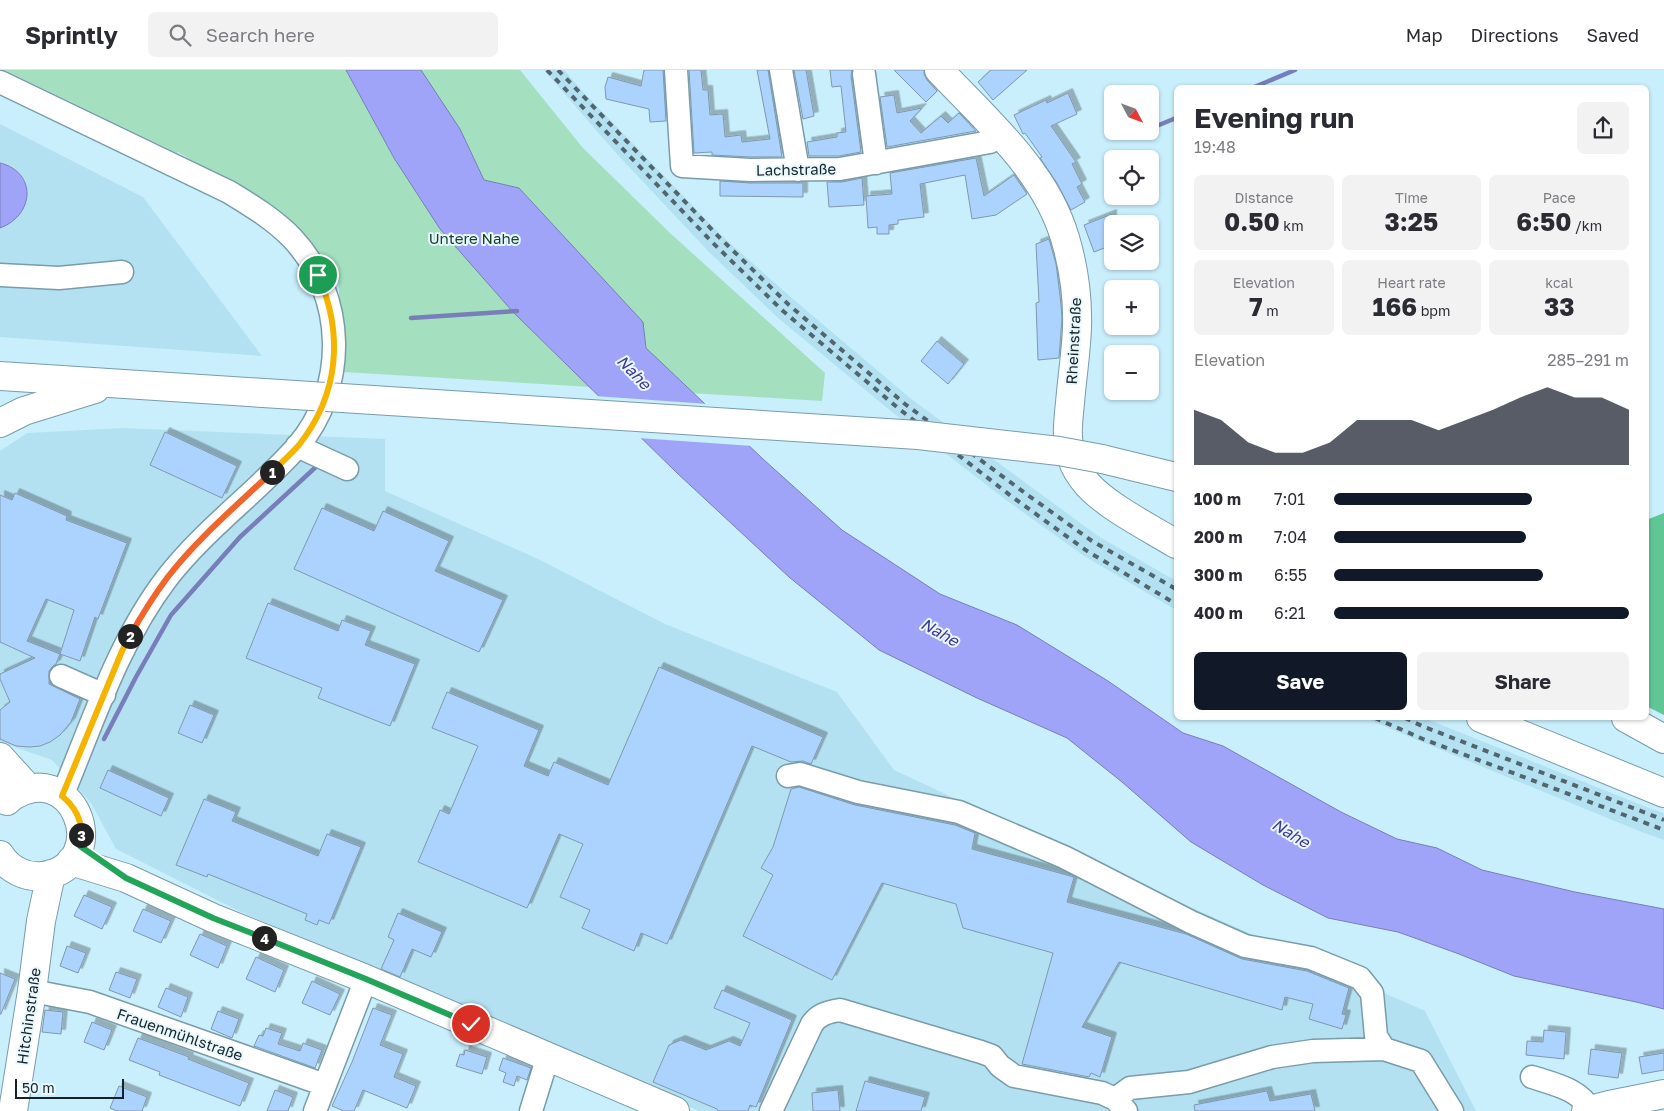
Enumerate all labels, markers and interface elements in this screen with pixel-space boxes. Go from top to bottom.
search box [148,12,498,57]
text: Sprintly [25,20,118,49]
icon: search [166,21,194,49]
text: Search here [206,23,315,46]
text: Map [1406,24,1442,46]
text: Directions [1470,24,1558,46]
text: Saved [1586,24,1639,46]
north arrow [1104,85,1159,140]
map controls [1104,85,1159,400]
text: Evening run [1194,101,1354,134]
button: share [1577,102,1629,154]
text: 19:48 [1194,137,1236,157]
button: locate [1104,150,1159,205]
street label: Lachstraße [756,159,836,179]
text: Distance [1234,189,1293,206]
text: Time [1395,189,1428,206]
text: Pace [1543,189,1576,206]
text: 0.50 [1224,206,1280,237]
text: 3:25 [1385,206,1438,237]
text: 6:50 [1516,206,1572,237]
button: layers [1104,215,1159,270]
text: km [1280,217,1304,234]
text: /km [1572,217,1602,234]
park label: Untere Nahe [429,229,520,247]
pin [297,254,339,296]
icon: arrive [304,261,332,289]
text: Elevation [1233,274,1295,291]
text: Heart rate [1377,274,1446,291]
text: kcal [1545,274,1573,291]
button: + [1104,280,1159,335]
text: 7 [1249,291,1263,322]
text: 166 [1373,291,1417,322]
text: 33 [1544,291,1574,322]
street label: Rheinstraße [1062,297,1084,385]
text: m [1263,302,1279,319]
text: bpm [1417,302,1450,319]
button: − [1104,345,1159,400]
text: Elevation [1194,350,1265,370]
text: 285–291 m [1547,350,1629,370]
water label: Nahe [613,351,656,395]
pin: 1 [260,460,284,484]
text: 1 [269,464,276,481]
text: 100 m [1194,489,1241,509]
text: 7:01 [1274,489,1305,509]
text: 200 m [1194,527,1243,547]
text: 7:04 [1274,527,1307,547]
text: 300 m [1194,565,1243,585]
text: 6:55 [1274,565,1307,585]
text: 400 m [1194,603,1243,623]
text: 6:21 [1274,603,1306,623]
water label: Nahe [918,613,964,651]
pin: 2 [118,624,142,648]
text: 2 [126,628,135,645]
button: Save [1194,652,1407,710]
button: Share [1417,652,1629,710]
water label: Nahe [1269,814,1315,853]
pin: 3 [68,822,94,848]
text: 3 [77,827,86,844]
pin: 4 [252,926,276,950]
text: 4 [260,930,269,947]
street label: Hitchinstraße [12,966,44,1066]
pin [450,1003,492,1045]
street label: Frauenmühlstraße [115,1004,246,1064]
icon: check [457,1010,485,1038]
scale bar [15,1076,124,1099]
text: 50 m [22,1079,55,1096]

